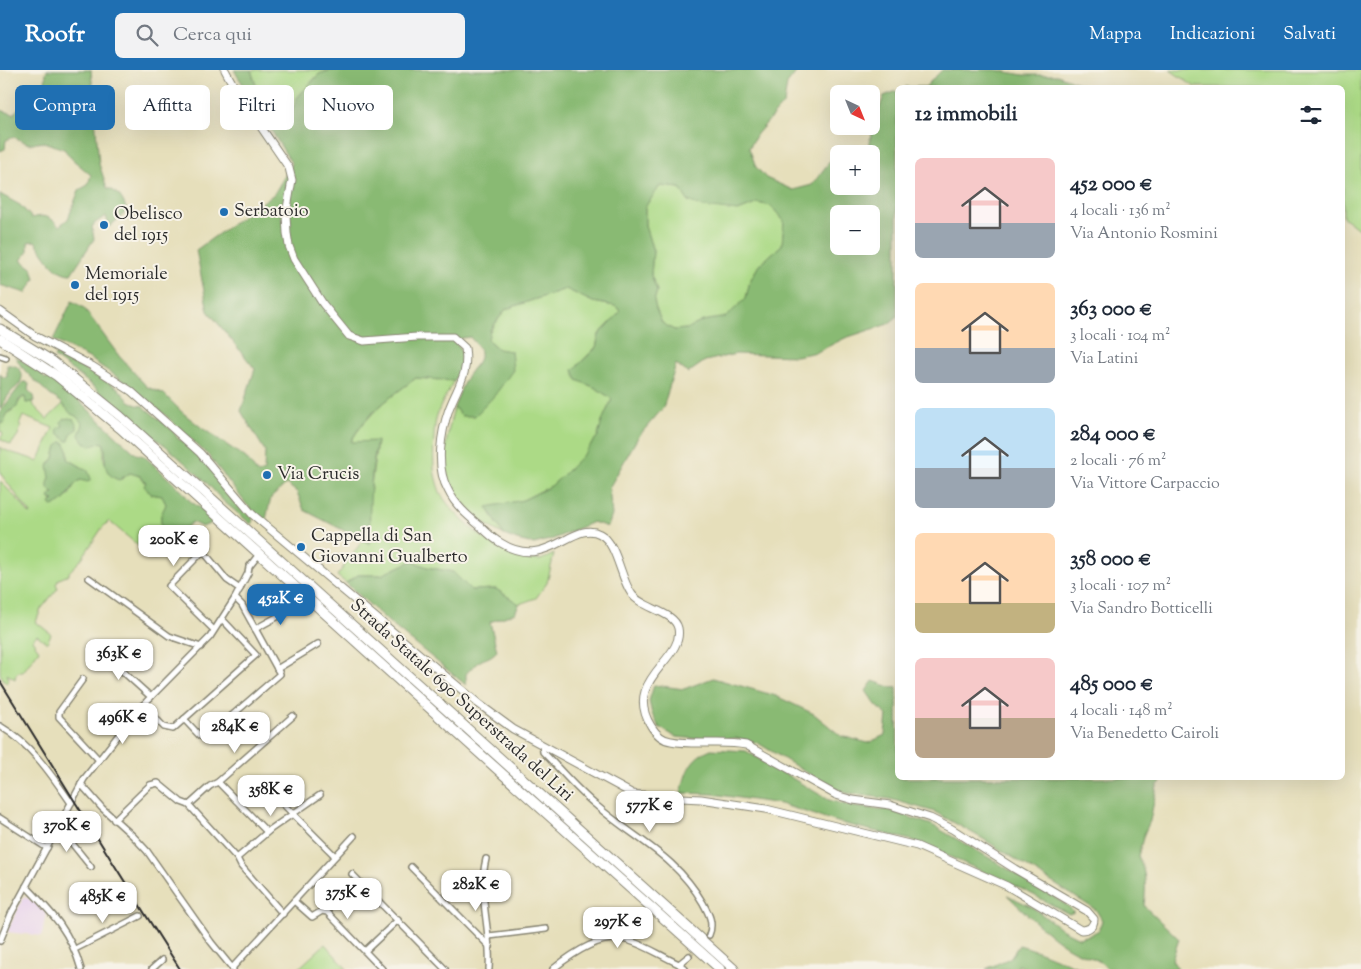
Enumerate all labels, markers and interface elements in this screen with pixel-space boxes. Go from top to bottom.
search box [115,13,465,58]
text: Roofr [25,18,85,52]
icon: search [133,21,161,49]
text: Cerca qui [173,22,252,49]
text: Mappa [1089,22,1142,48]
text: Indicazioni [1170,22,1255,48]
text: Salvati [1283,22,1336,48]
chip: Compra [15,85,115,130]
chip: Affitta [125,85,210,130]
chip: Filtri [220,85,294,130]
chip: Nuovo [304,85,393,130]
north arrow [830,85,880,135]
map controls [830,85,880,255]
text: 12 immobili [915,100,1017,130]
icon: filters [1297,101,1325,129]
button: + [830,145,880,195]
text: 452 000 € [1070,170,1153,200]
icon: home [955,178,1015,238]
place label: Serbatoio [234,199,309,225]
text: 4 locali · 136 m² [1070,200,1171,223]
place label: Obelisco del 1915 [114,202,183,249]
button: − [830,205,880,255]
marker: Serbatoio [218,206,230,218]
marker: Obelisco del 1915 [98,219,110,231]
text: Via Antonio Rosmini [1070,223,1218,246]
place label: Memoriale del 1915 [85,262,168,309]
marker: Memoriale del 1915 [69,279,81,291]
text: 363 000 € [1070,295,1152,325]
icon: home [955,303,1015,363]
text: 3 locali · 104 m² [1070,325,1170,348]
text: Via Latini [1070,348,1138,371]
text: 284 000 € [1070,420,1156,450]
icon: home [955,428,1015,488]
text: 2 locali · 76 m² [1070,450,1166,473]
place label: Via Crucis [277,462,359,488]
marker: Via Crucis [261,469,273,481]
text: Via Vittore Carpaccio [1070,473,1220,496]
pin: 200K € [133,524,215,567]
place label: Cappella di San Giovanni Gualberto [311,524,468,571]
text: 200K € [149,529,199,552]
marker: Cappella di San Giovanni Gualberto [295,541,307,553]
text: 358 000 € [1070,545,1151,575]
icon: home [955,553,1015,613]
text: 3 locali · 107 m² [1070,575,1171,598]
pin: 452K € [240,584,322,626]
text: 452K € [258,588,304,611]
street label: Strada Statale 690 Superstrada del Liri [343,593,579,809]
text: Via Sandro Botticelli [1070,598,1213,621]
pin: 363K € [78,638,160,681]
text: 363K € [96,643,142,666]
text: 485 000 € [1070,670,1153,700]
icon: home [955,678,1015,738]
text: 4 locali · 148 m² [1070,700,1173,723]
pin: 496K € [82,702,164,745]
text: 496K € [99,707,147,730]
pin: 284K € [194,712,276,754]
text: 284K € [211,716,259,739]
text: Via Benedetto Cairoli [1070,723,1219,746]
pin: 358K € [230,774,312,817]
text: 358K € [249,779,293,802]
pin: 577K € [609,790,691,833]
text: 577K € [627,795,673,818]
pin: 370K € [26,810,108,853]
text: 370K € [43,815,91,838]
pin: 282K € [435,870,517,912]
text: 282K € [452,874,500,897]
pin: 375K € [307,878,389,920]
pin: 485K € [62,882,144,924]
text: 375K € [326,882,370,905]
text: 485K € [80,886,126,909]
pin: 297K € [577,906,659,949]
text: 297K € [594,911,642,934]

